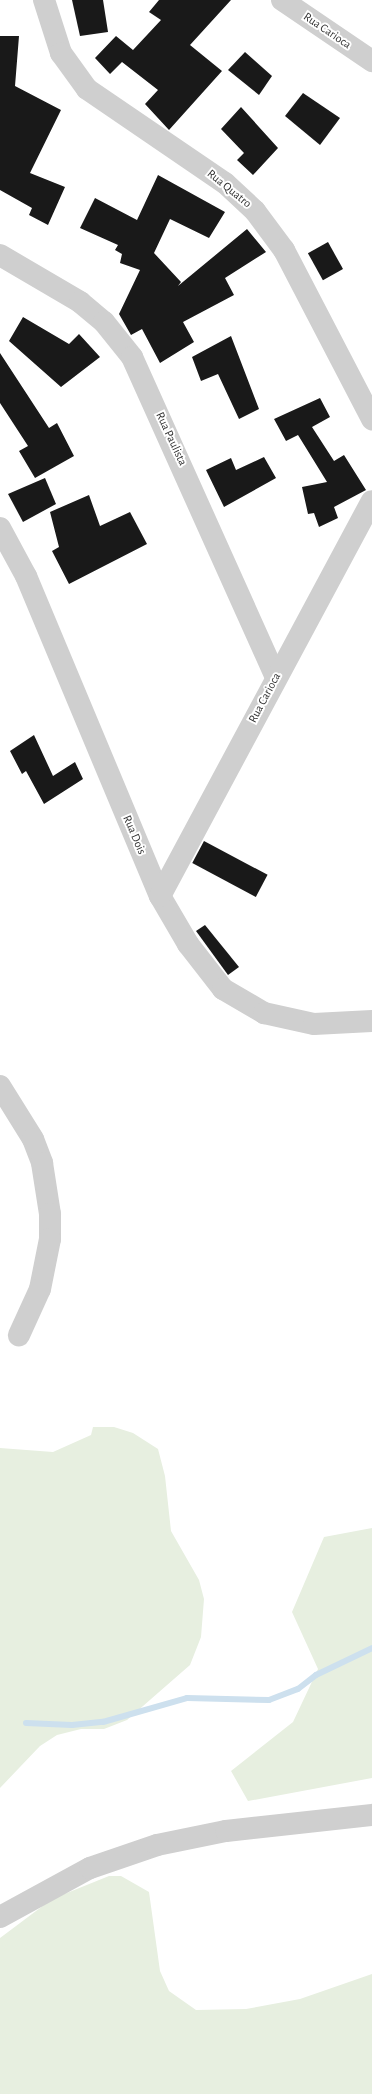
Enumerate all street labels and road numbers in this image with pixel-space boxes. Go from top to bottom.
street label: Rua Carioca [300,10,354,52]
street label: Rua Quatro [204,167,254,211]
street label: Rua Paulista [152,410,190,468]
street label: Rua Carioca [246,671,284,725]
street label: Rua Dois [119,813,149,857]

